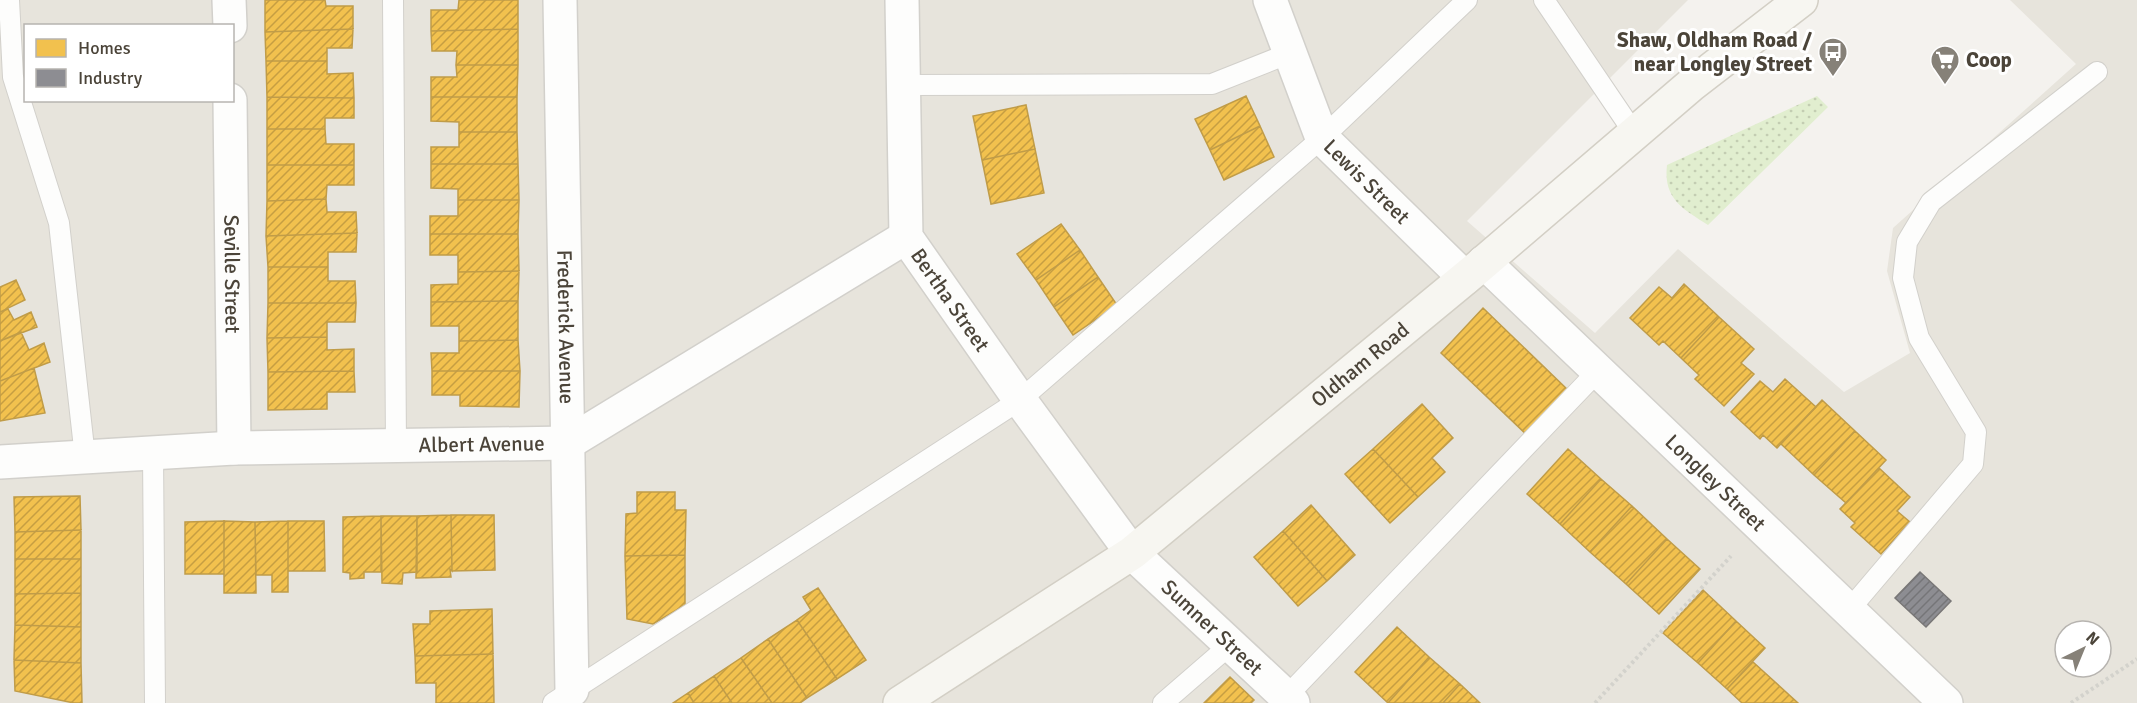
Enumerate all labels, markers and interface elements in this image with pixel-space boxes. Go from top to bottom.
legend [24,24,234,102]
place label: Shaw, Oldham Road / near Longley Street [1617,27,1813,77]
bus stop icon: Shaw, Oldham Road / near Longley Street [1817,36,1849,78]
text: Homes [78,37,131,59]
supermarket icon: Coop [1929,44,1961,86]
place label: Coop [1966,47,2012,73]
text: Industry [78,67,143,89]
street label: Lewis Street [1318,134,1415,230]
street label: Seville Street [218,214,246,334]
street label: Bertha Street [905,243,995,357]
street label: Frederick Avenue [551,249,580,404]
street label: Oldham Road [1306,317,1414,413]
street label: Longley Street [1660,429,1771,537]
street label: Albert Avenue [418,430,545,458]
street label: Sumner Street [1156,574,1268,681]
north arrow [2053,619,2113,679]
text: N [2082,628,2103,650]

